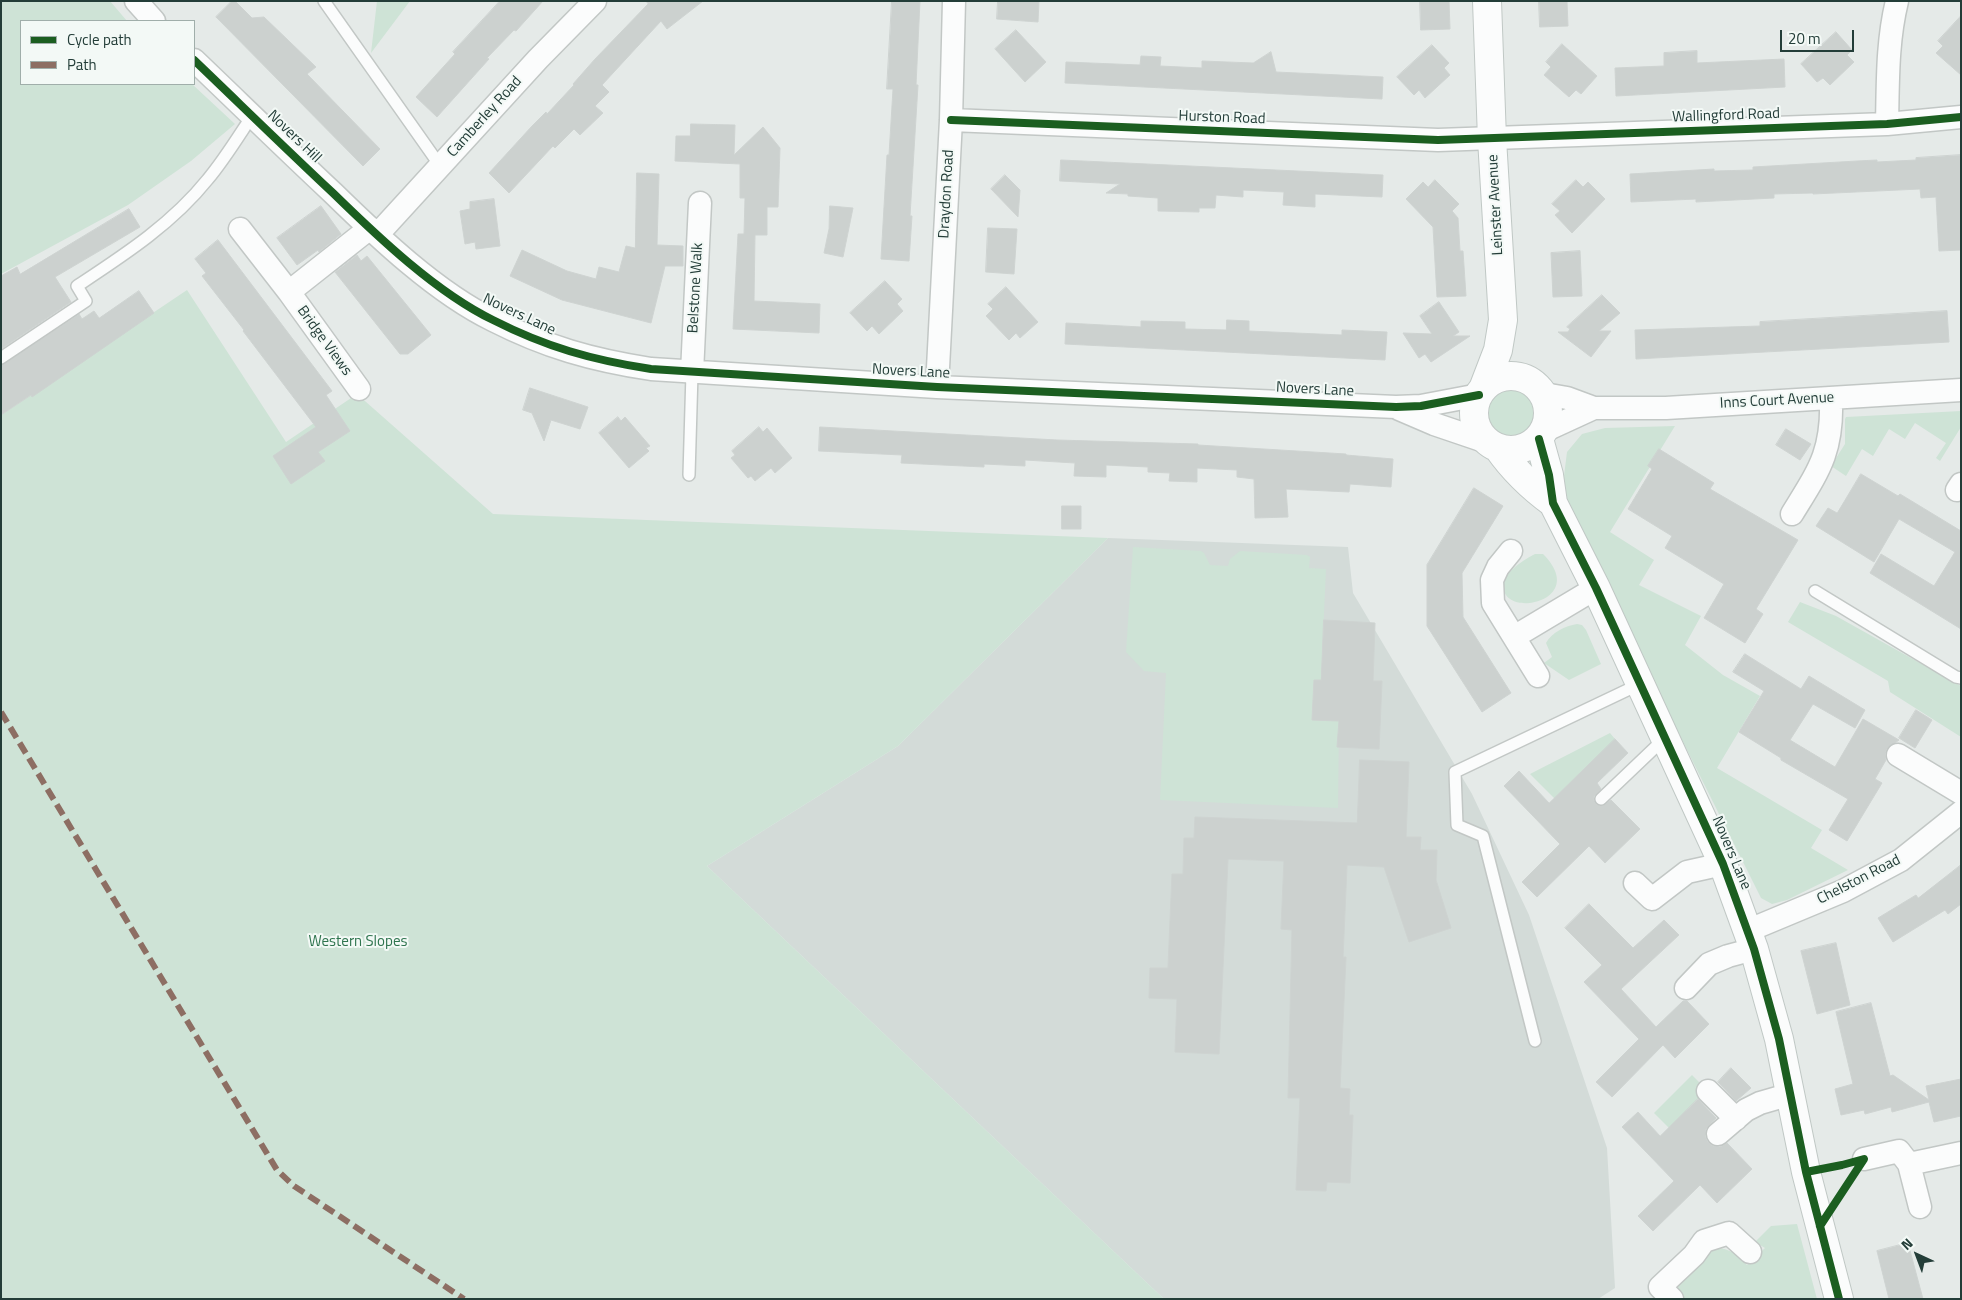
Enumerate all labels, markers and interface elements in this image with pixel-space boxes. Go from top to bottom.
legend [20,20,195,85]
scale bar [1782,20,1856,52]
text: 20 m [1788,27,1821,50]
text: Cycle path [67,28,132,51]
text: Path [67,53,97,76]
street label: Camberley Road [444,73,526,161]
street label: Wallingford Road [1672,105,1780,127]
street label: Novers Hill [263,107,325,167]
street label: Hurston Road [1178,107,1266,129]
street label: Draydon Road [936,149,958,239]
street label: Leinster Avenue [1484,154,1508,256]
street label: Belstone Walk [685,242,707,334]
street label: Novers Lane [480,290,558,340]
street label: Bridge Views [293,303,355,379]
street label: Novers Lane [871,361,951,383]
street label: Novers Lane [1275,379,1355,401]
street label: Inns Court Avenue [1719,389,1835,413]
street label: Novers Lane [1707,813,1755,893]
street label: Chelston Road [1814,851,1904,909]
park label: Western Slopes [309,933,407,951]
north arrow [1892,1230,1942,1280]
text: N [1896,1233,1917,1255]

